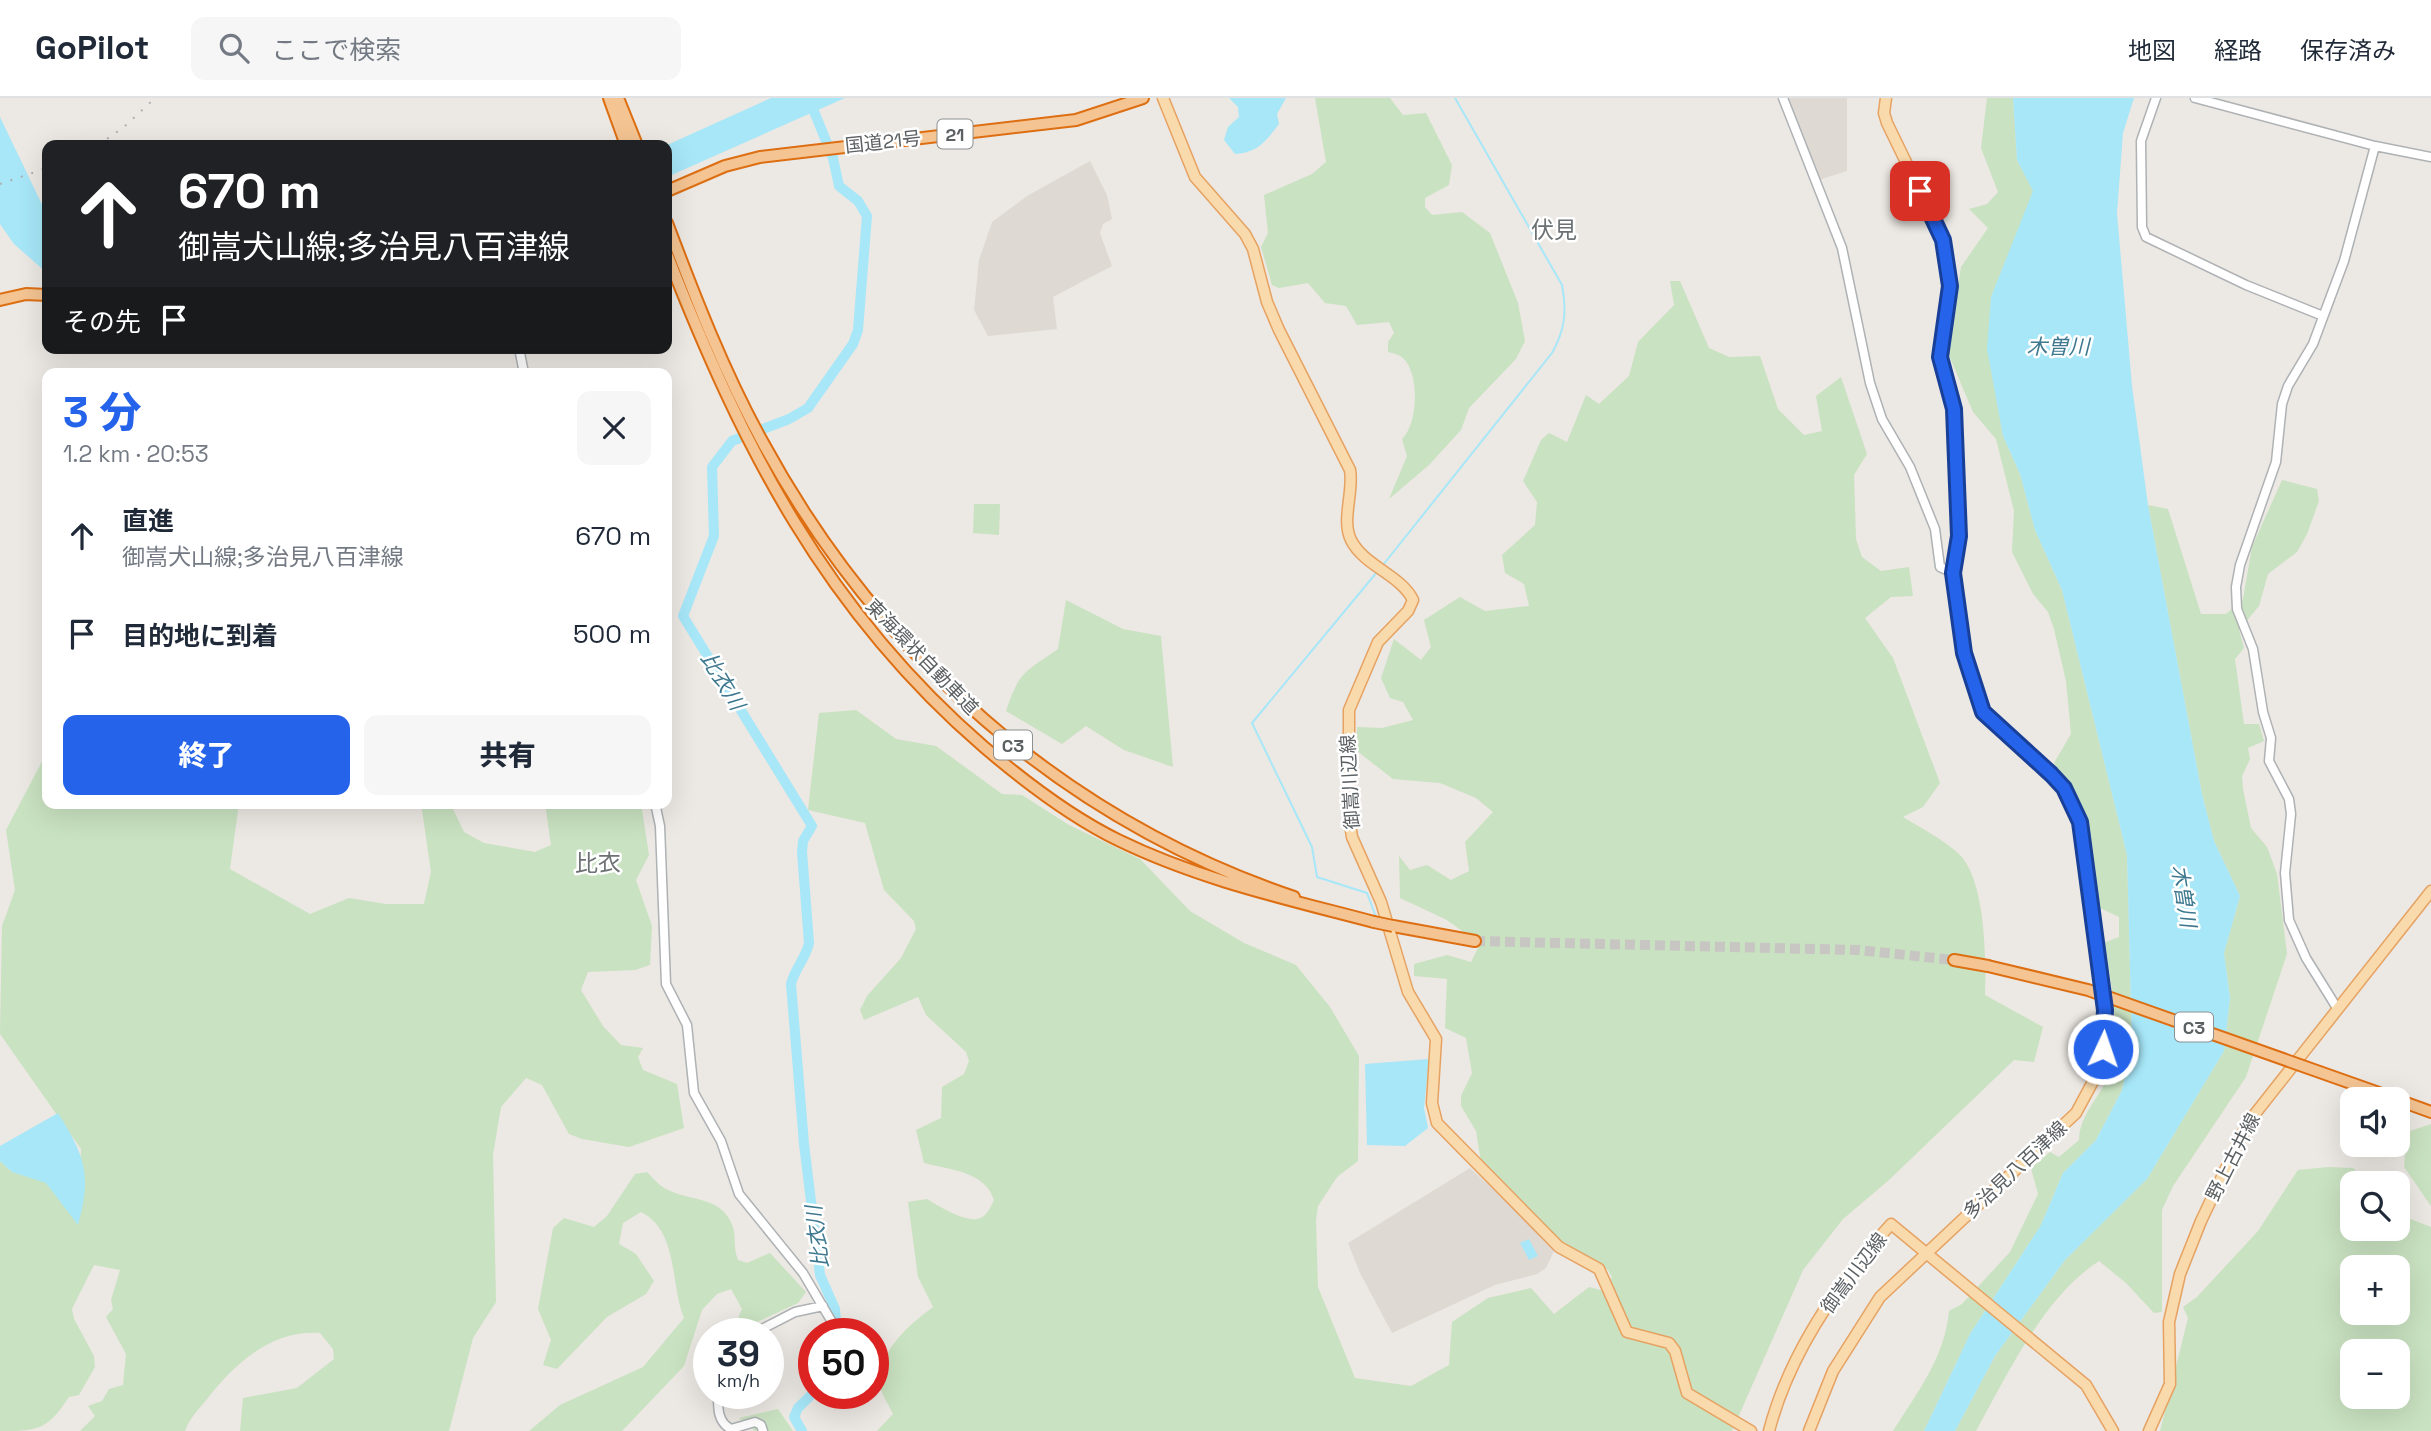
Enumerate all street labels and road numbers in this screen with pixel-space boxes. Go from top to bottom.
road number: 21 [937,120,972,149]
street label: 国道21号 [844,126,922,158]
street label: 東海環状自動車道 [860,594,984,720]
road number: C3 [994,730,1032,760]
street label: 御嵩川辺線 [1335,734,1365,830]
road number: C3 [2175,1012,2213,1042]
street label: 野上古井線 [2200,1109,2266,1205]
street label: 多治見八百津線 [1958,1115,2072,1225]
street label: 御嵩川辺線 [1815,1228,1893,1318]

